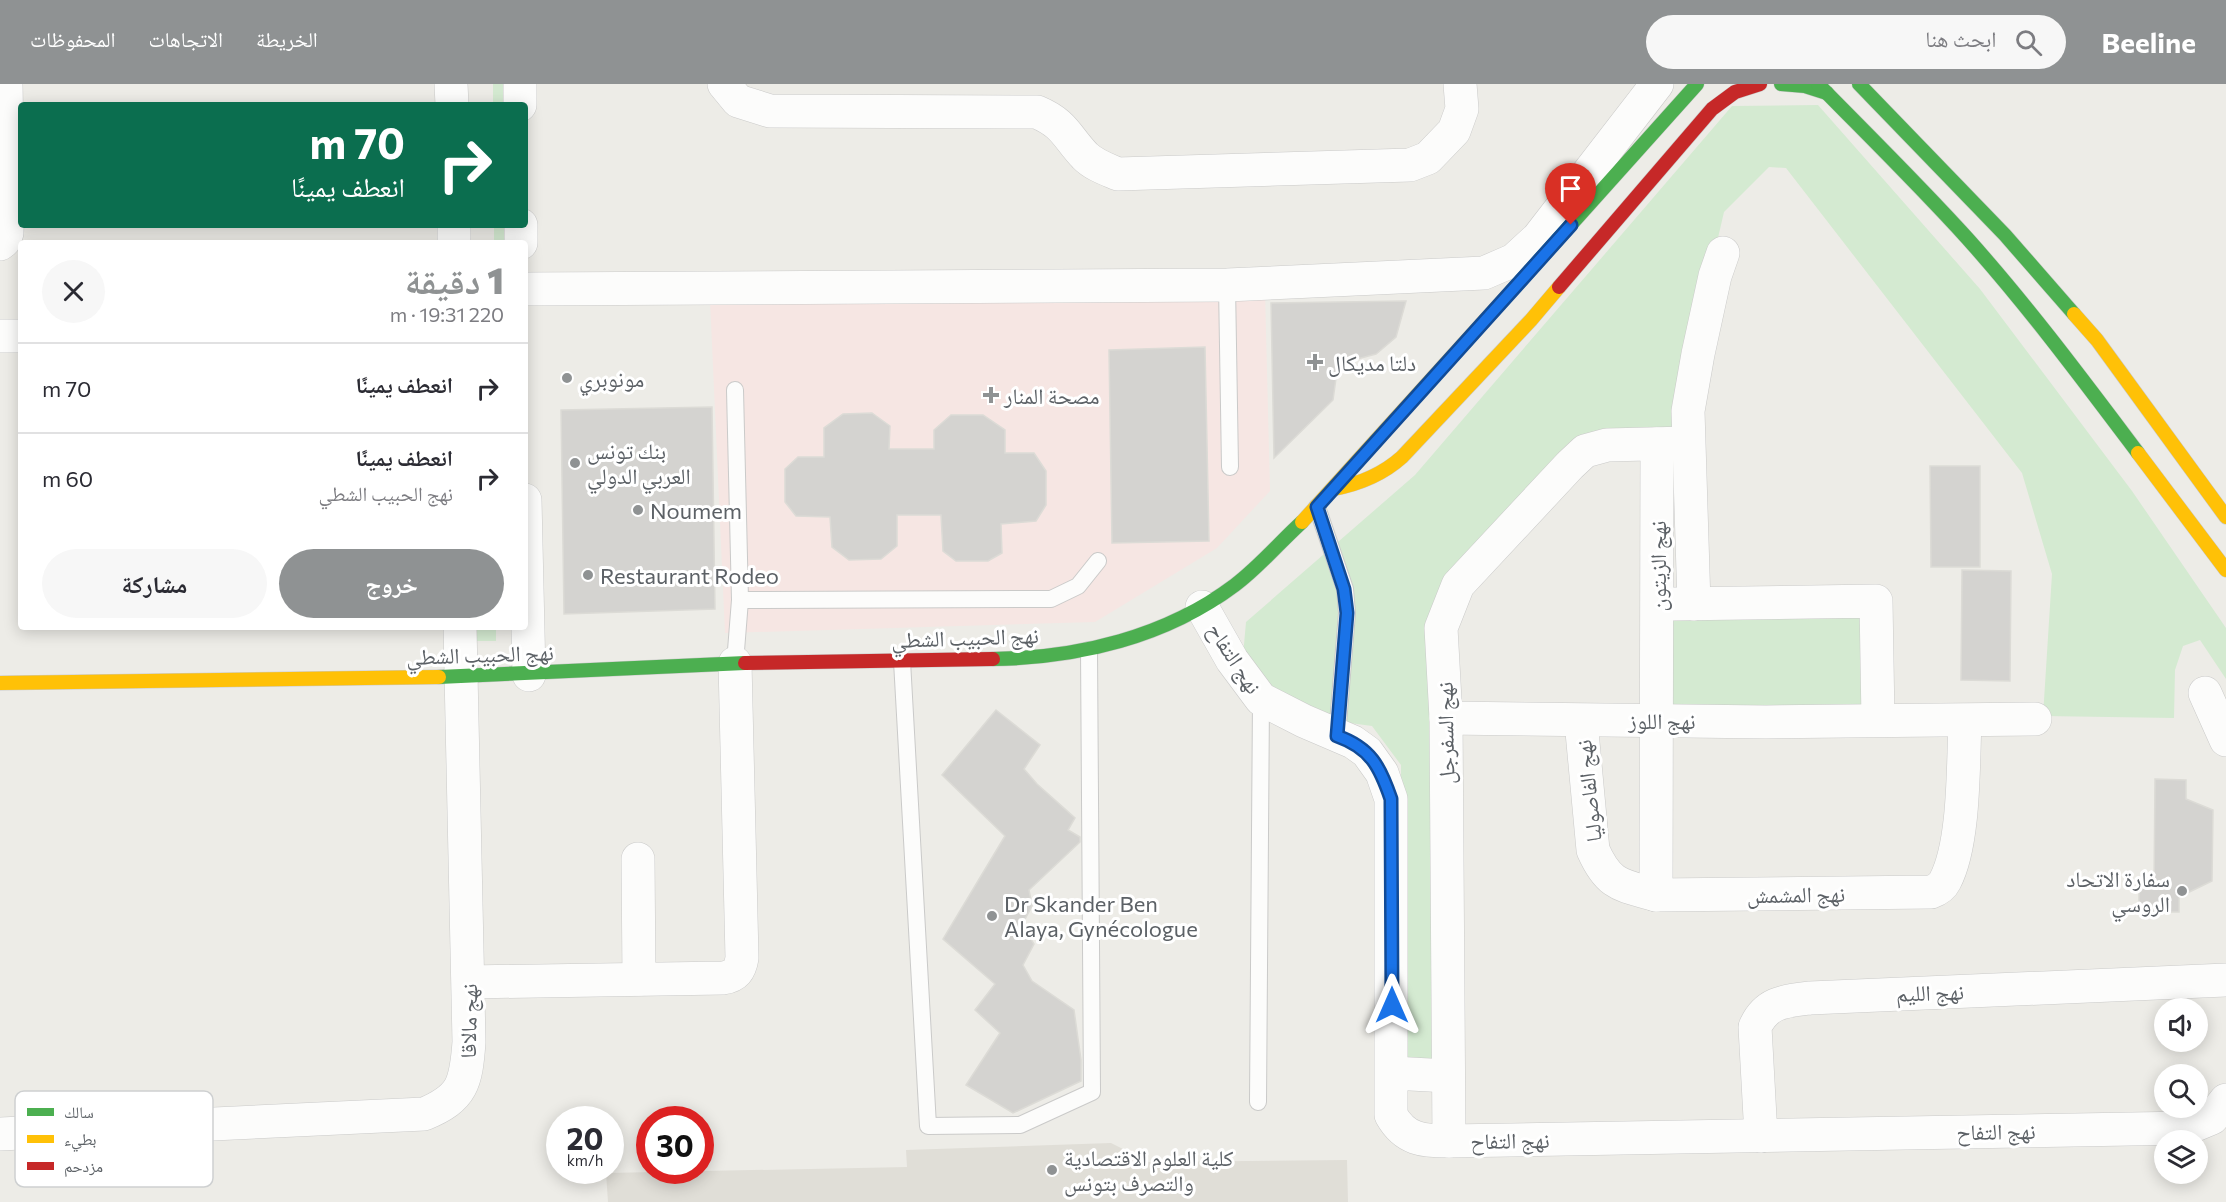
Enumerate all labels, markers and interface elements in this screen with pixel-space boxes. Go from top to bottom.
search box [1646,15,2066,69]
text: ابحث هنا [1925,25,1997,52]
text: Beeline [2102,25,2196,59]
text: المحفوظات [30,26,115,51]
text: الاتجاهات [148,26,223,51]
text: الخريطة [256,26,318,51]
icon: search [2012,26,2045,59]
text: 70 m [310,116,405,168]
icon: right [426,126,504,204]
pin [1545,163,1596,225]
text: انعطف يمينًا [291,170,405,203]
icon: arrive [1554,172,1587,205]
text: 1 دقيقة [405,257,504,301]
button: close [42,260,105,323]
text: 220 m · 19:31 [390,302,504,326]
place label: دلتا مديكال [1328,349,1416,377]
marker: دلتا مديكال [1306,353,1324,371]
place label: مونوبري [579,365,644,396]
text: انعطف يمينًا [355,371,453,398]
marker: مونوبري [560,371,574,385]
icon: right [471,372,504,405]
text: 70 m [42,375,91,402]
place label: مصحة المنار [1003,382,1099,409]
marker: مصحة المنار [982,386,1000,404]
place label: بنك تونس العربي الدولي [587,437,691,493]
text: انعطف يمينًا [355,444,453,471]
marker: بنك تونس العربي الدولي [568,456,582,470]
icon: right [471,462,504,495]
text: 60 m [42,465,93,492]
text: نهج الحبيب الشطي [319,481,453,505]
place label: Noumem [650,497,742,524]
marker: Noumem [631,503,645,517]
street label: نهج الزيتون [1644,521,1672,611]
button: مشاركة [42,549,267,618]
button: خروج [279,549,504,618]
place label: Restaurant Rodeo [600,562,779,589]
marker: Restaurant Rodeo [581,568,595,582]
street label: نهج التفاح [1201,617,1268,699]
street label: نهج الحبيب الشطي [891,621,1040,658]
street label: نهج الحبيب الشطي [406,638,555,675]
street label: نهج السفرجل [1431,682,1460,784]
street label: نهج اللوز [1627,707,1696,735]
street label: نهج الفاصوليا [1569,738,1608,844]
place label: سفارة الاتحاد الروسي [2066,865,2170,921]
street label: نهج المشمش [1747,880,1845,909]
marker: سفارة الاتحاد الروسي [2175,884,2189,898]
place label: Dr Skander Ben Alaya, Gynécologue [1004,890,1198,942]
marker: Dr Skander Ben Alaya, Gynécologue [985,909,999,923]
position arrow [1360,973,1424,1037]
street label: نهج الليم [1895,977,1965,1009]
street label: نهج مالاقا [454,983,483,1059]
map controls [2154,998,2208,1184]
button: sound [2154,998,2208,1052]
button: search [2154,1064,2208,1118]
legend [15,1091,213,1187]
text: سالك [64,1102,94,1121]
speed limit sign: 30 [636,1106,714,1184]
street label: نهج التفاح [1956,1117,2036,1146]
text: 20 [567,1119,603,1156]
street label: نهج التفاح [1470,1126,1550,1155]
text: بطيء [64,1129,96,1152]
button: layers [2154,1130,2208,1184]
place label: كلية العلوم الاقتصادية والتصرف بتونس [1064,1144,1233,1197]
text: km/h [567,1151,603,1169]
text: مزدحم [64,1156,103,1177]
marker: كلية العلوم الاقتصادية والتصرف بتونس [1045,1163,1059,1177]

